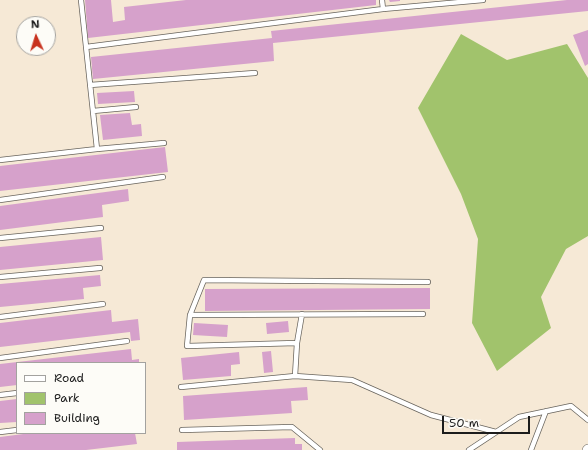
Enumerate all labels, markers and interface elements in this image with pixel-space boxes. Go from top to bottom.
north arrow [16,16,56,56]
text: N [30,17,40,32]
legend [16,362,146,434]
text: Road [54,370,84,386]
text: Park [54,390,80,406]
scale bar [444,408,532,434]
text: Building [54,410,100,426]
text: 50 m [449,415,479,431]

